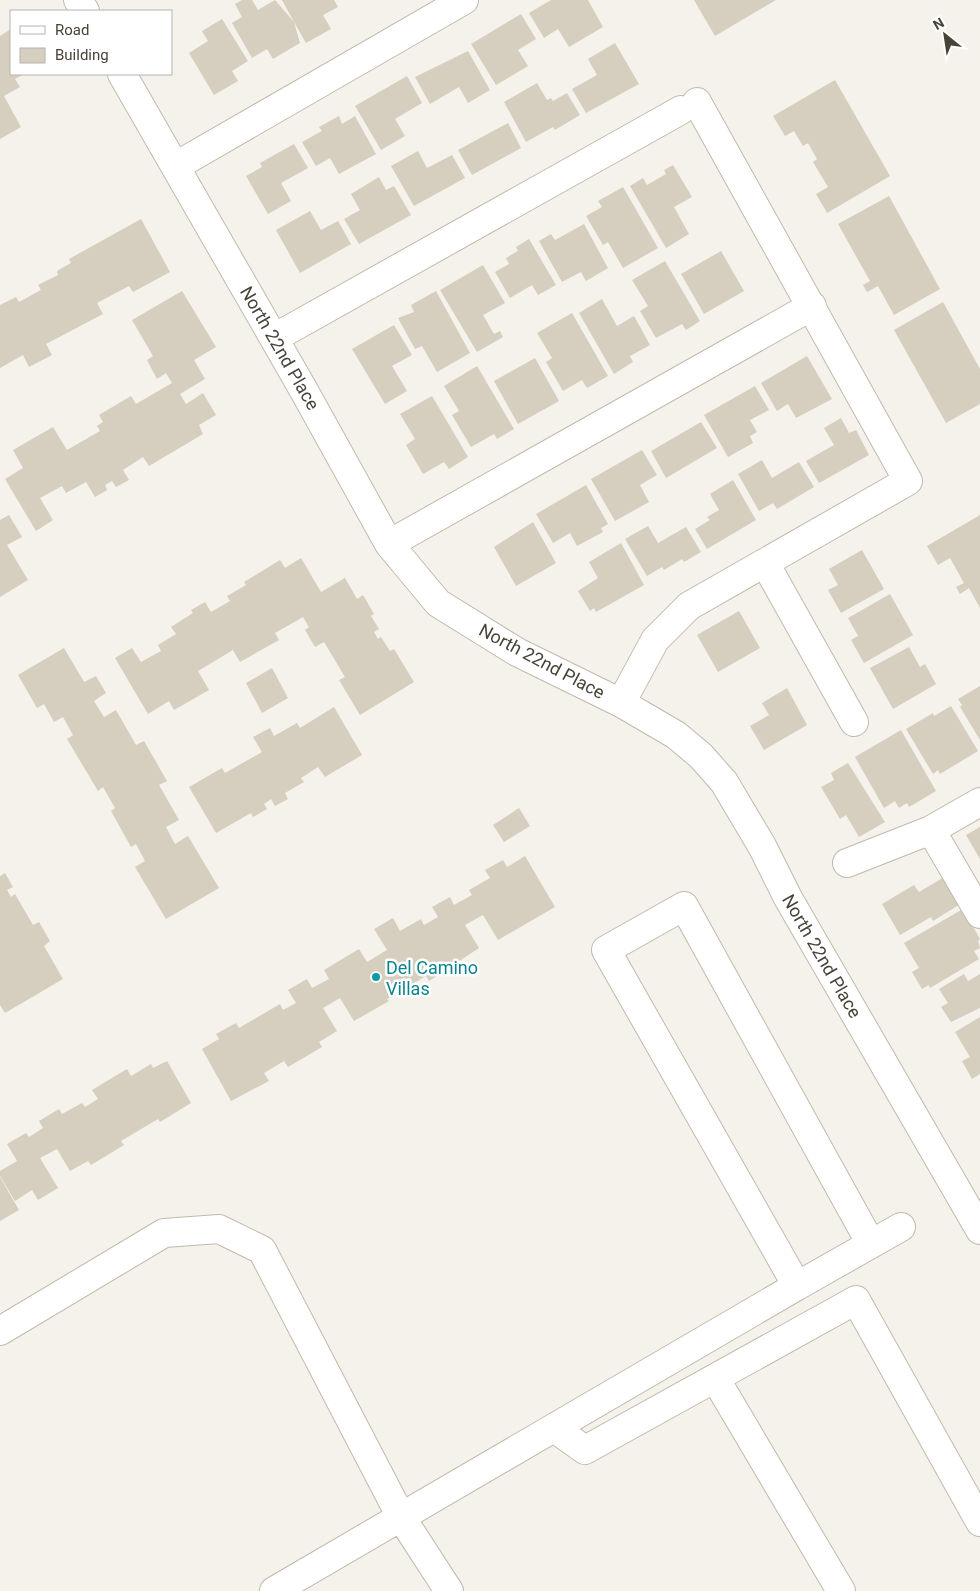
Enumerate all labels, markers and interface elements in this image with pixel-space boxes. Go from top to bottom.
legend [10,10,172,75]
north arrow [920,10,970,60]
text: N [930,14,947,33]
text: Road [55,21,89,39]
text: Building [55,46,109,64]
street label: North 22nd Place [236,282,324,414]
street label: North 22nd Place [476,619,608,703]
street label: North 22nd Place [778,890,866,1022]
place label: Del Camino Villas [386,957,478,999]
marker: Del Camino Villas [370,971,382,983]

